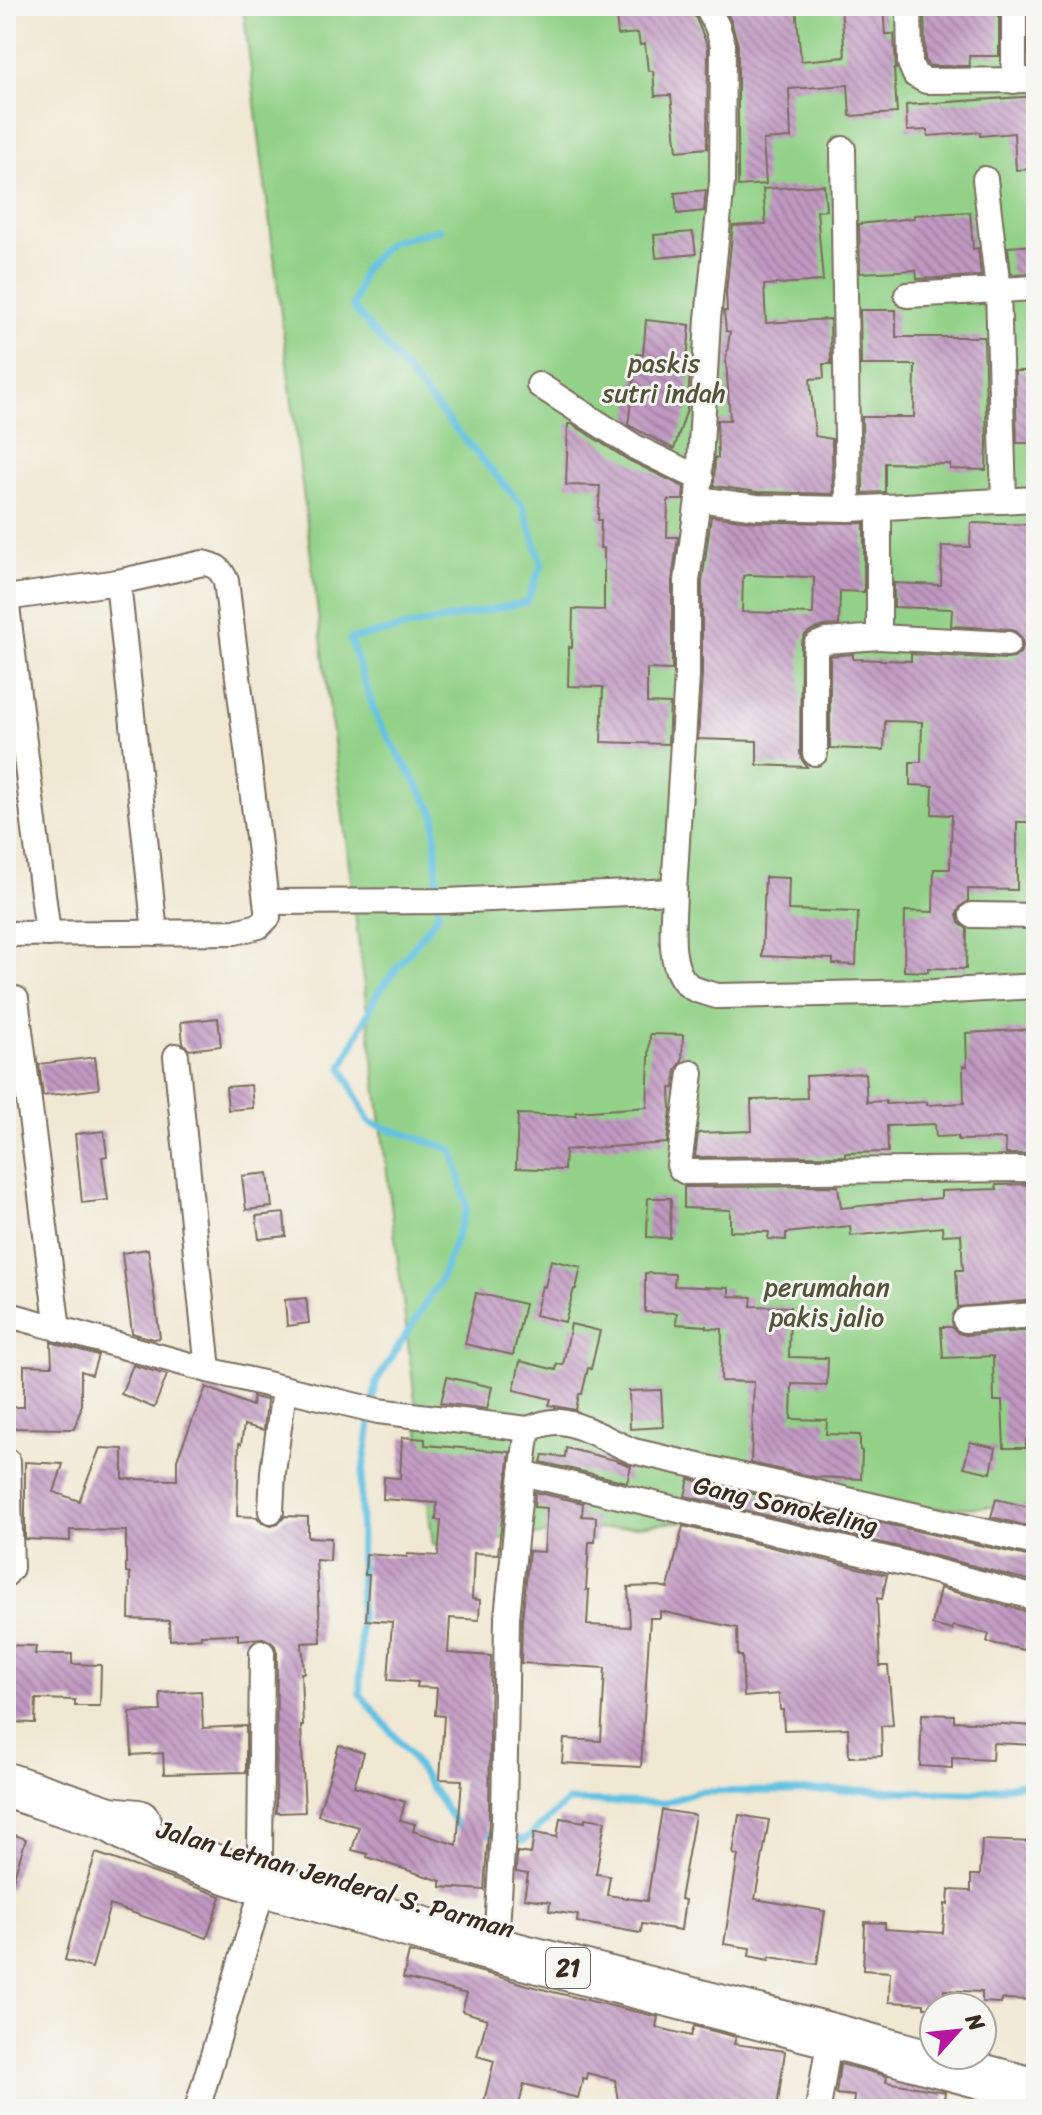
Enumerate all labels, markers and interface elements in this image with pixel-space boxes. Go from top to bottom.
park label: paskis sutri indah [601,340,726,416]
park label: perumahan pakis jalio [763,1264,890,1340]
street label: Gang Sonokeling [689,1461,883,1549]
street label: Jalan Letnan Jenderal S. Parman [151,1806,520,1952]
road number: 21 [546,1948,590,1988]
north arrow [918,1991,998,2071]
text: N [954,2006,997,2038]

